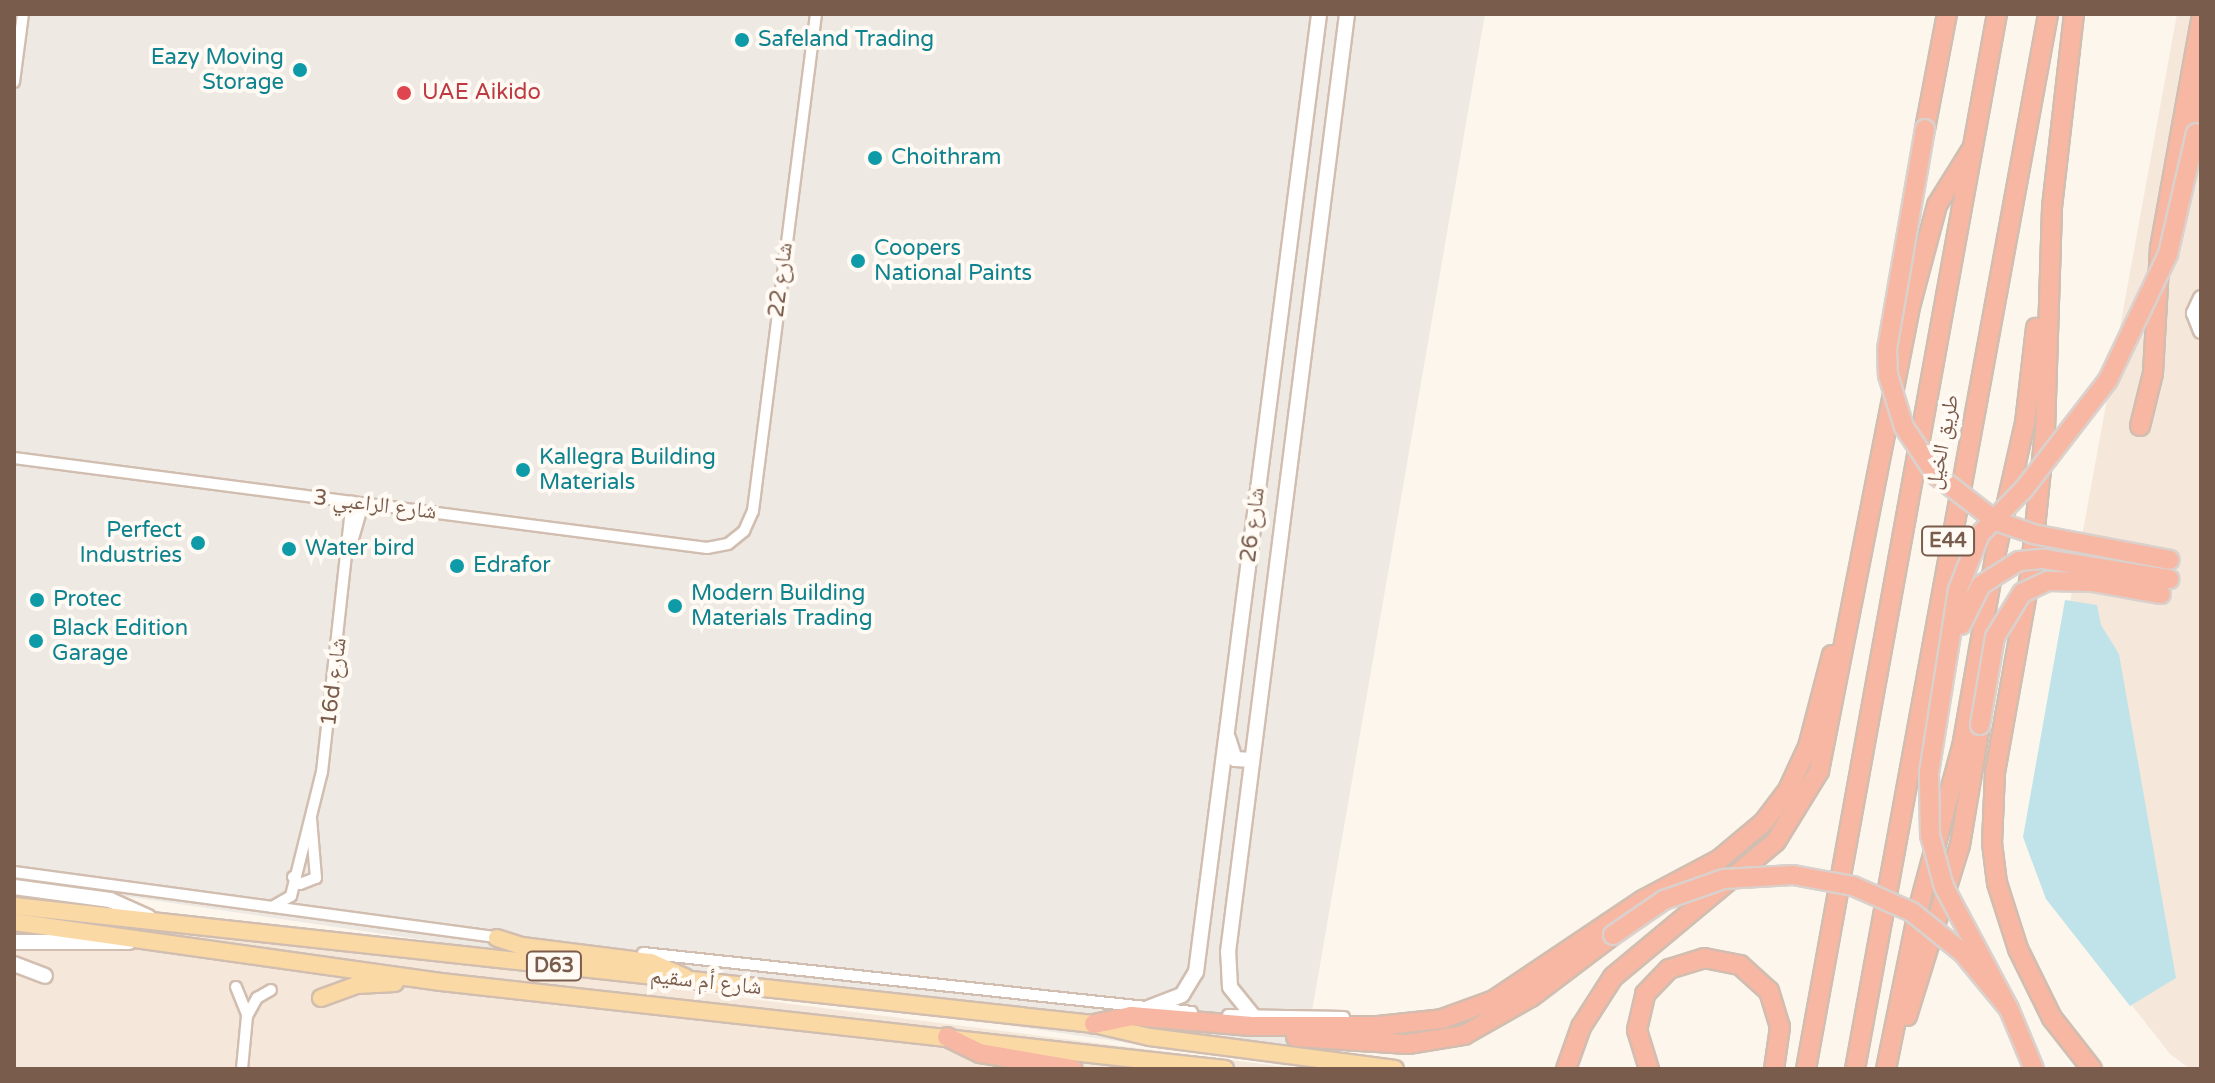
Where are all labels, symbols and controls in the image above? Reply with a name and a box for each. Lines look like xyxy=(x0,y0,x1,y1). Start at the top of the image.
place label: Safeland Trading xyxy=(758,27,934,53)
marker: Safeland Trading xyxy=(733,31,751,49)
place label: Eazy Moving Storage xyxy=(151,44,284,96)
marker: Eazy Moving Storage xyxy=(291,61,309,79)
place label: UAE Aikido xyxy=(422,80,541,106)
marker: UAE Aikido xyxy=(393,82,415,104)
place label: Choithram xyxy=(891,145,1001,171)
marker: Choithram xyxy=(866,149,884,167)
place label: Coopers National Paints xyxy=(874,235,1032,286)
street label: شارع 22 xyxy=(763,241,799,319)
marker: Coopers National Paints xyxy=(849,252,867,270)
street label: طريق الخيل xyxy=(1921,392,1965,492)
place label: Kallegra Building Materials xyxy=(539,444,716,496)
marker: Kallegra Building Materials xyxy=(514,461,532,479)
street label: شارع الراعبي 3 xyxy=(312,484,438,526)
street label: شارع 26 xyxy=(1235,486,1271,564)
place label: Perfect Industries xyxy=(79,517,182,568)
road number: E44 xyxy=(1920,525,1976,557)
marker: Perfect Industries xyxy=(189,534,207,552)
place label: Water bird xyxy=(305,536,415,562)
marker: Water bird xyxy=(280,540,298,558)
place label: Edrafor xyxy=(473,553,551,579)
marker: Edrafor xyxy=(448,557,466,575)
place label: Modern Building Materials Trading xyxy=(691,580,873,632)
place label: Protec xyxy=(53,587,121,613)
marker: Protec xyxy=(28,591,46,609)
marker: Modern Building Materials Trading xyxy=(666,597,684,615)
place label: Black Edition Garage xyxy=(52,615,188,666)
marker: Black Edition Garage xyxy=(27,632,45,650)
street label: 16d شارع xyxy=(315,636,353,728)
road number: D63 xyxy=(524,950,584,982)
street label: شارع أم سقيم xyxy=(649,963,763,1001)

